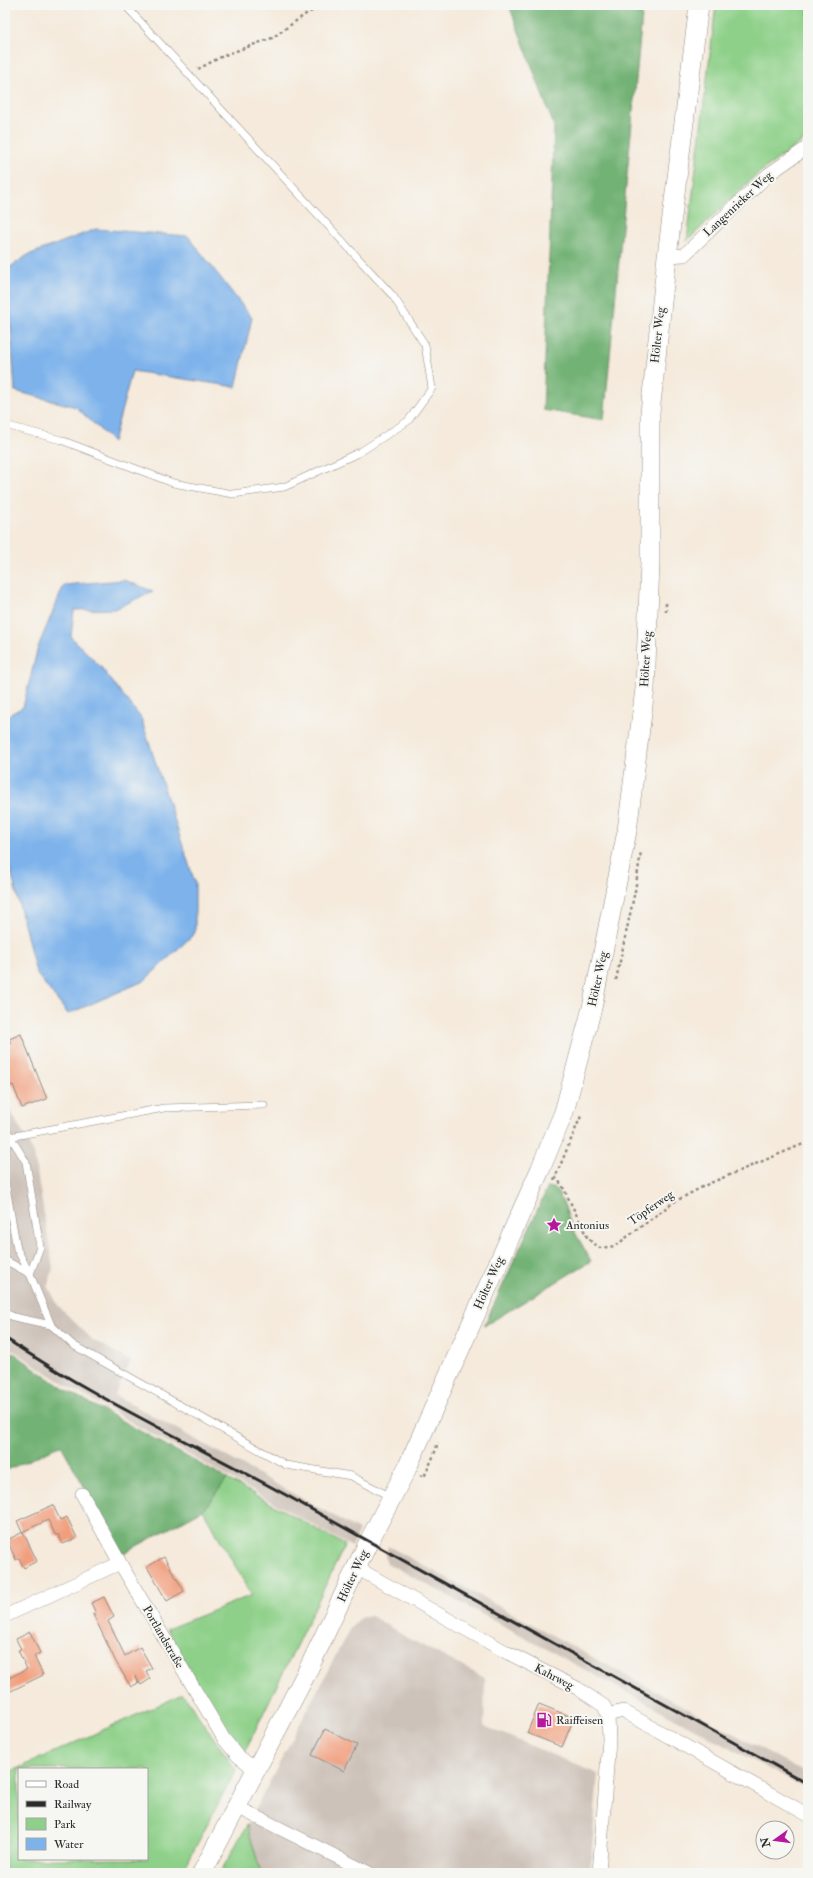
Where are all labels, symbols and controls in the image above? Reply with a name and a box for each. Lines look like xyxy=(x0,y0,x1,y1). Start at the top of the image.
street label: Langenrieker Weg xyxy=(700,167,777,240)
street label: Hölter Weg xyxy=(648,305,669,364)
street label: Hölter Weg xyxy=(637,629,655,688)
street label: Hölter Weg xyxy=(585,949,611,1008)
street label: Töpferweg xyxy=(625,1186,678,1229)
place icon: Antonius xyxy=(545,1216,563,1234)
place label: Antonius xyxy=(565,1218,609,1233)
street label: Hölter Weg xyxy=(471,1253,508,1312)
street label: Hölter Weg xyxy=(334,1546,372,1605)
street label: Portlandstraße xyxy=(139,1603,187,1671)
street label: Kahrweg xyxy=(532,1661,577,1694)
fuel station icon: Raiffeisen xyxy=(535,1711,553,1729)
place label: Raiffeisen xyxy=(556,1713,603,1728)
legend xyxy=(18,1768,148,1860)
text: Road xyxy=(54,1777,79,1792)
text: Railway xyxy=(54,1797,92,1812)
text: Park xyxy=(54,1817,76,1832)
north arrow xyxy=(755,1820,795,1860)
text: N xyxy=(758,1835,774,1850)
text: Water xyxy=(53,1837,84,1852)

